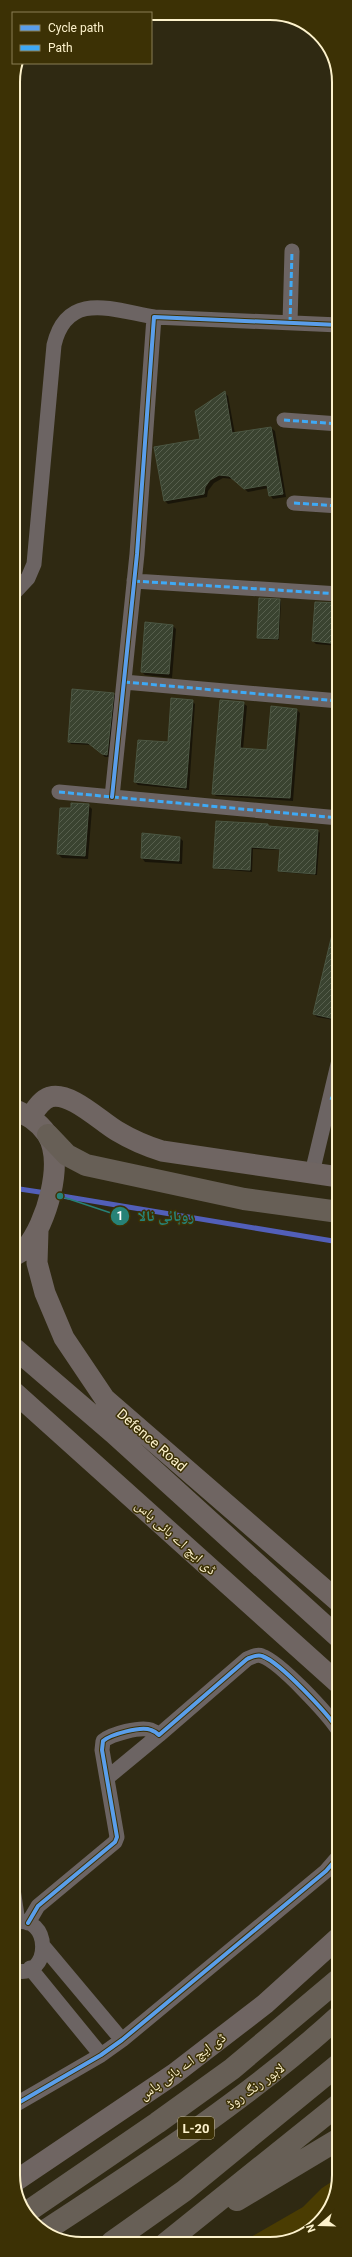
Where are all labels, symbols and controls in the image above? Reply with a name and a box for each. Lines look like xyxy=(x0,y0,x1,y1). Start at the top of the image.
legend xyxy=(12,12,152,64)
text: Cycle path xyxy=(48,21,104,35)
text: Path xyxy=(48,41,73,55)
callout: روہائی نالا xyxy=(110,1202,203,1229)
text: روہائی نالا xyxy=(138,1207,195,1225)
text: 1 xyxy=(117,1209,123,1223)
street label: Defence Road xyxy=(114,1405,190,1475)
street label: ڈی ایچ اے بائی پاس xyxy=(131,1496,220,1579)
street label: ڈی ایچ اے بائی پاس xyxy=(135,2029,230,2104)
street label: لاہور رنگ روڈ xyxy=(223,2060,288,2113)
road number: L-20 xyxy=(178,2117,214,2139)
north arrow xyxy=(300,2205,340,2245)
text: N xyxy=(304,2222,319,2234)

